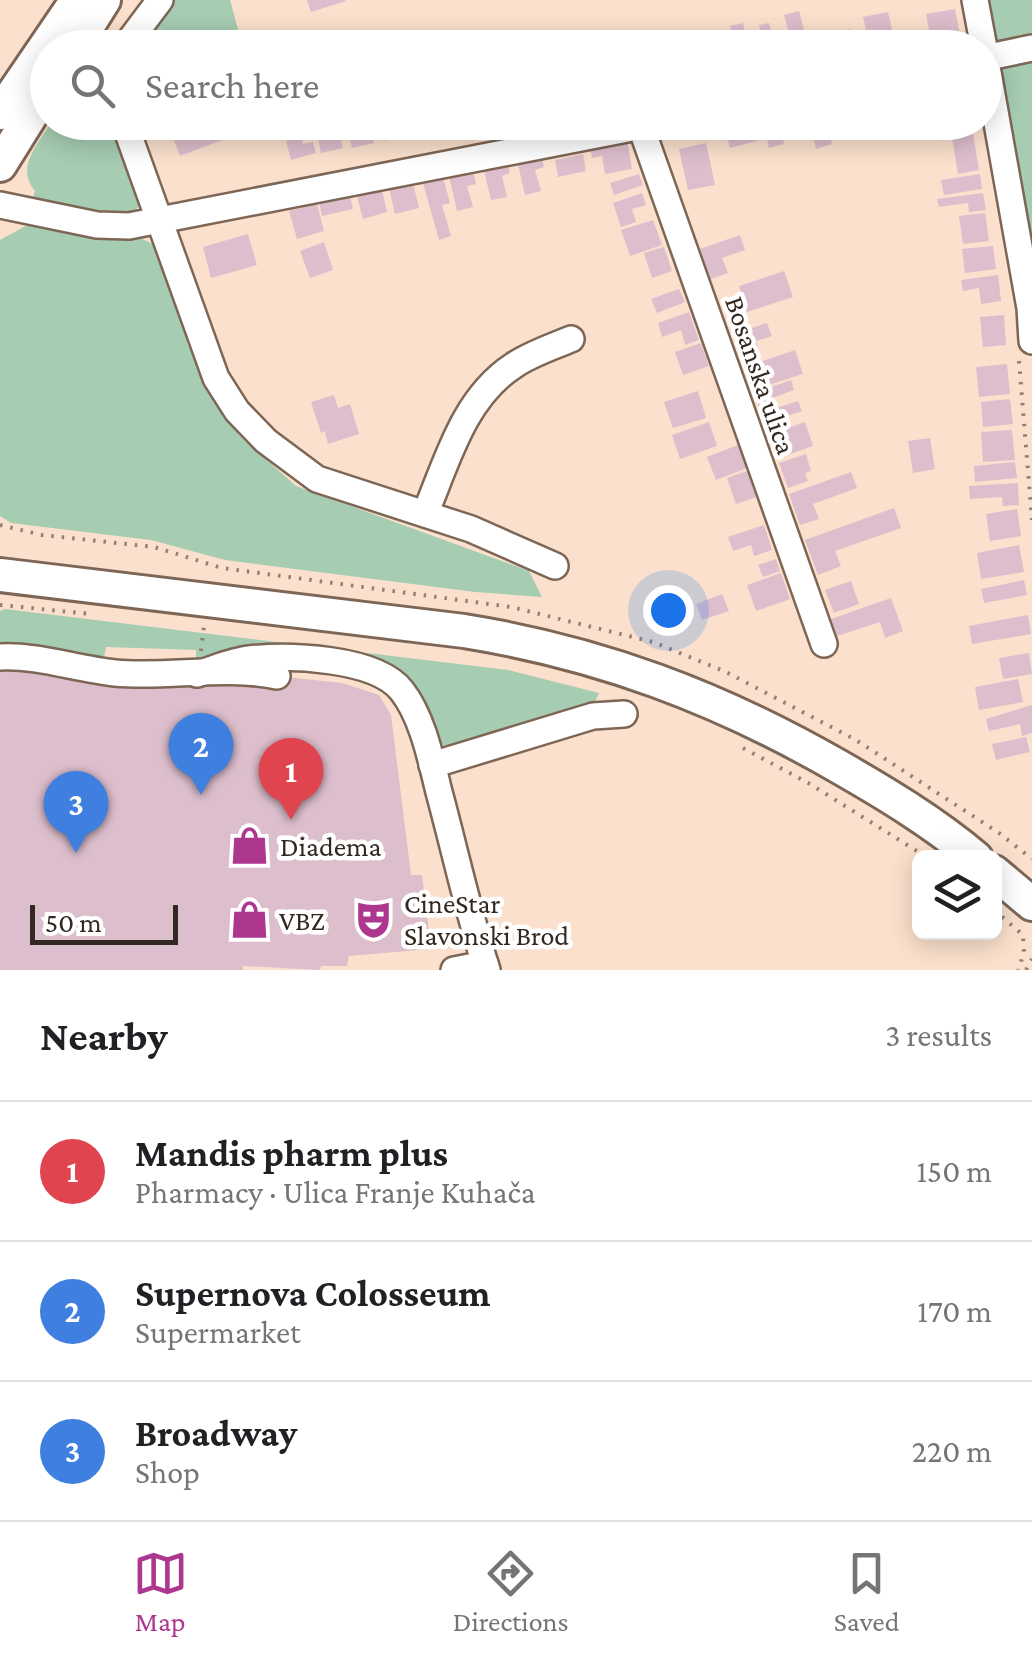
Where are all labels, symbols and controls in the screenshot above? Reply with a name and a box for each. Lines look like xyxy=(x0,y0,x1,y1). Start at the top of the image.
search box xyxy=(30,30,1002,140)
icon: search xyxy=(65,58,120,113)
text: Search here xyxy=(145,64,319,106)
street label: Bosanska ulica xyxy=(719,292,802,458)
your location xyxy=(643,585,694,636)
pin: 2 xyxy=(168,712,234,795)
pin: 1 xyxy=(258,738,324,820)
pin: 3 xyxy=(44,770,108,853)
shop icon: Diadema xyxy=(229,825,271,867)
place label: Diadema xyxy=(280,831,381,862)
map controls xyxy=(912,850,1002,940)
button: layers xyxy=(912,850,1002,940)
place label: CineStar Slavonski Brod xyxy=(404,888,569,951)
theatre icon: CineStar Slavonski Brod xyxy=(353,898,395,940)
shop icon: VBZ xyxy=(228,899,270,941)
scale bar xyxy=(30,900,178,944)
place label: VBZ xyxy=(279,905,325,936)
text: 50 m xyxy=(45,907,102,938)
text: Nearby xyxy=(40,1012,168,1059)
text: 3 results xyxy=(885,1017,992,1053)
text: Mandis pharm plus xyxy=(135,1132,448,1174)
text: 1 xyxy=(67,1153,78,1189)
text: 150 m xyxy=(916,1153,992,1189)
text: Pharmacy · Ulica Franje Kuhača xyxy=(135,1174,536,1210)
text: Supernova Colosseum xyxy=(135,1272,490,1314)
text: 2 xyxy=(64,1293,81,1329)
text: 170 m xyxy=(917,1293,992,1329)
text: Supermarket xyxy=(135,1314,301,1350)
text: Broadway xyxy=(135,1412,297,1454)
text: 3 xyxy=(65,1433,80,1469)
text: 220 m xyxy=(912,1433,992,1469)
text: Shop xyxy=(135,1454,200,1490)
tab: Map xyxy=(133,1546,188,1637)
tab: Directions xyxy=(453,1546,569,1637)
tab: Saved xyxy=(834,1546,899,1637)

